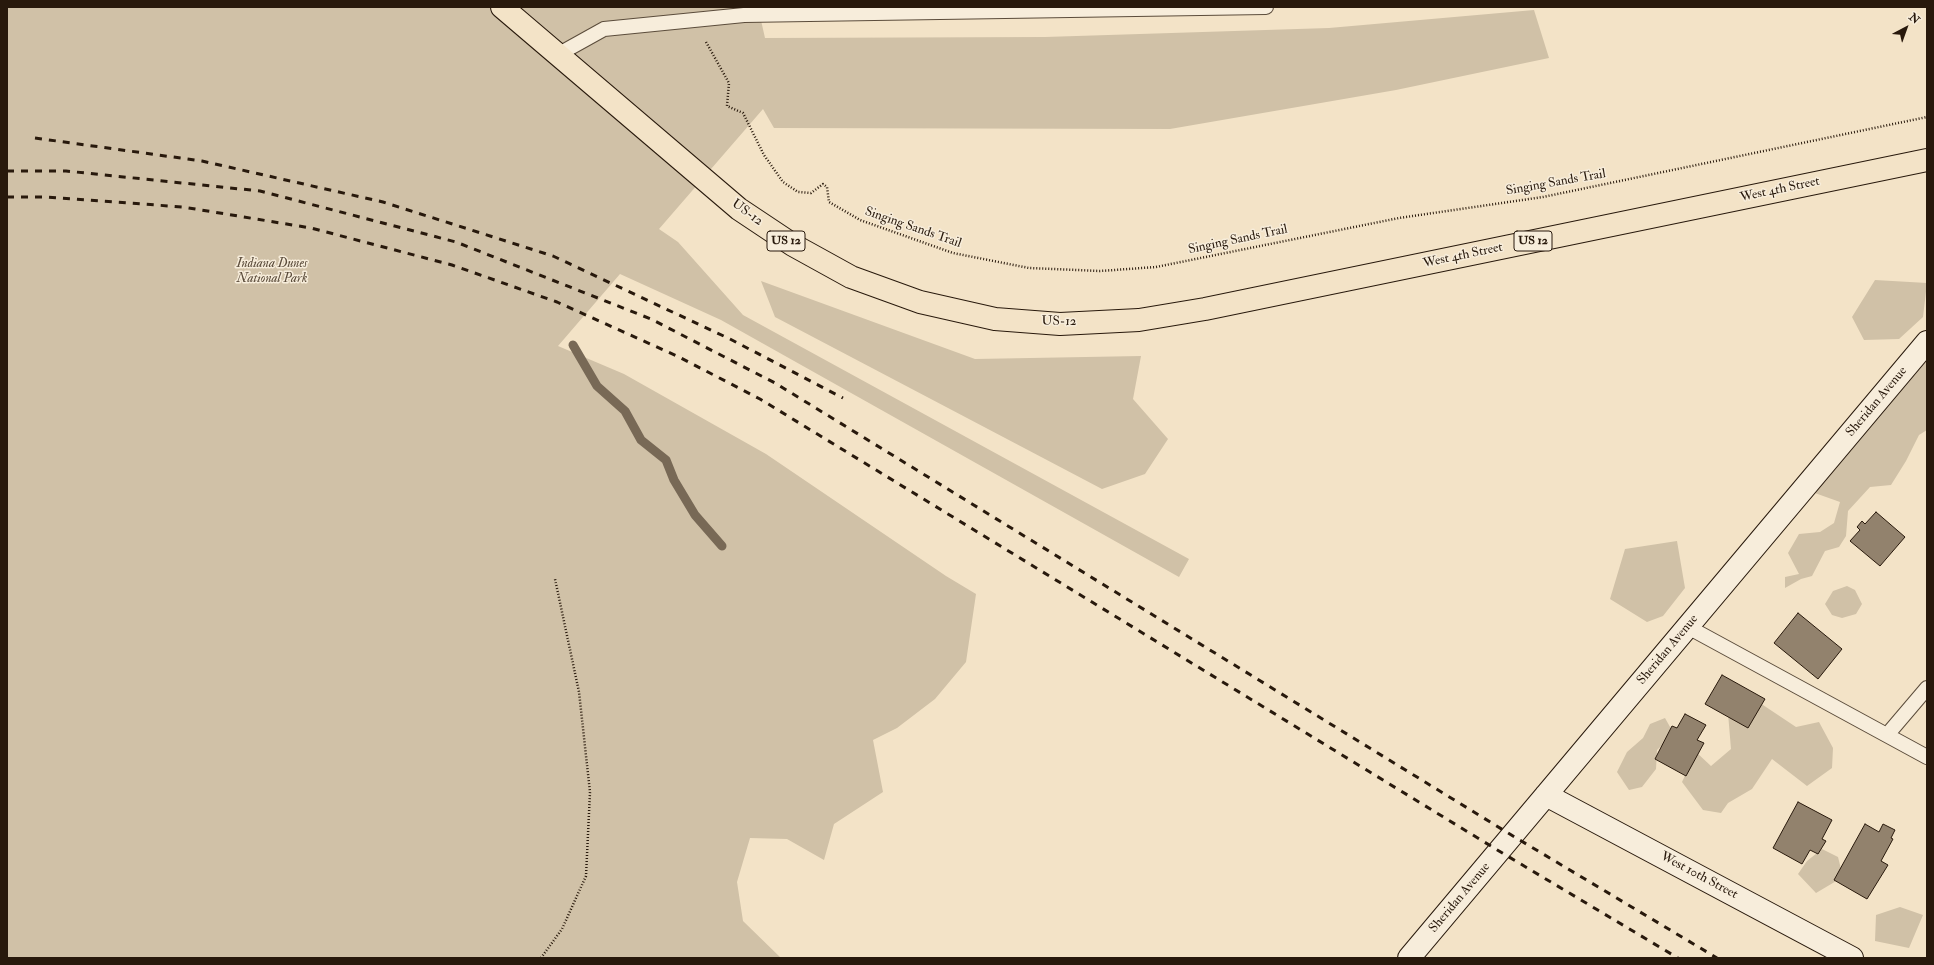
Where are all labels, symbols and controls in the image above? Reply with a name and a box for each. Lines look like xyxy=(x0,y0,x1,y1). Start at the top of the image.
north arrow xyxy=(1886,8,1926,48)
text: N xyxy=(1906,10,1922,27)
street label: Singing Sands Trail xyxy=(1505,167,1607,199)
street label: West 4th Street xyxy=(1739,174,1821,206)
street label: US-12 xyxy=(728,196,766,230)
street label: Singing Sands Trail xyxy=(863,204,963,252)
street label: Singing Sands Trail xyxy=(1187,222,1289,258)
road number: US 12 xyxy=(767,231,805,251)
road number: US 12 xyxy=(1514,231,1552,251)
street label: West 4th Street xyxy=(1422,240,1504,272)
park label: Indiana Dunes National Park xyxy=(237,256,307,287)
street label: US-12 xyxy=(1041,314,1077,330)
street label: Sheridan Avenue xyxy=(1843,364,1911,440)
street label: Sheridan Avenue xyxy=(1634,612,1702,688)
street label: West 10th Street xyxy=(1658,849,1740,903)
street label: Sheridan Avenue xyxy=(1426,860,1494,936)

